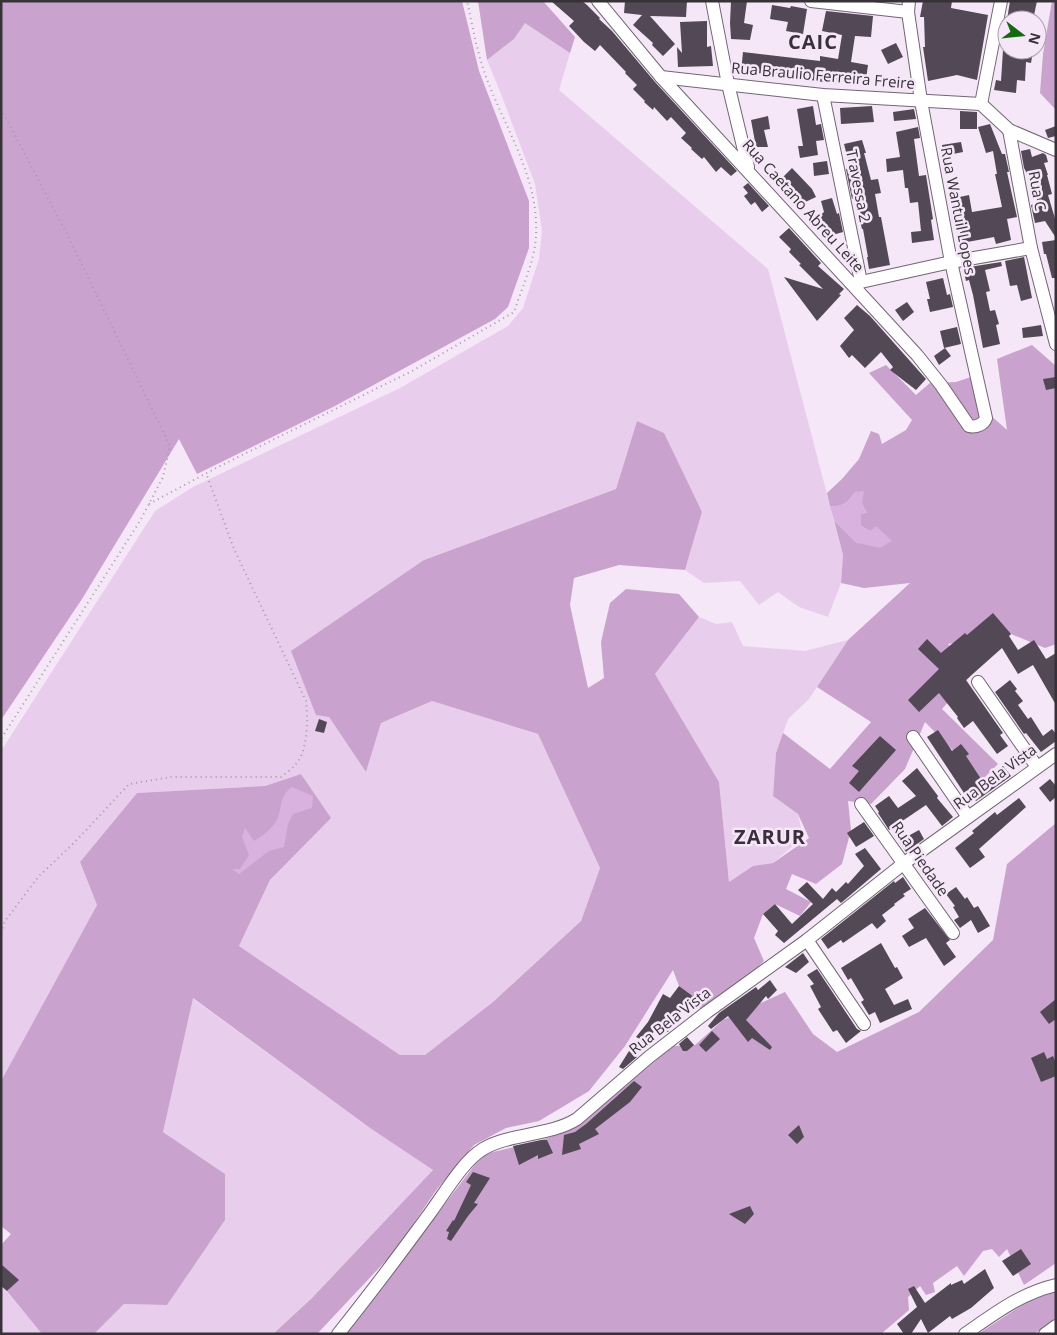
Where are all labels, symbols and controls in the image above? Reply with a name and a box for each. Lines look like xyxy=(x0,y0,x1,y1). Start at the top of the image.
north arrow xyxy=(997,10,1047,60)
district label: CAIC xyxy=(788,28,838,55)
text: N xyxy=(1024,31,1046,47)
street label: Rua Braulio Ferreira Freire xyxy=(730,57,916,93)
street label: Rua Caetano Abreu Leite xyxy=(738,134,869,276)
street label: Rua Wantuil Lopes xyxy=(937,145,981,276)
street label: Travessa 2 xyxy=(842,148,876,224)
street label: Rua C xyxy=(1025,169,1051,212)
street label: Rua Bela Vista xyxy=(949,739,1040,813)
street label: Rua Piedade xyxy=(888,817,954,900)
district label: ZARUR xyxy=(734,823,806,850)
street label: Rua Bela Vista xyxy=(624,982,714,1058)

